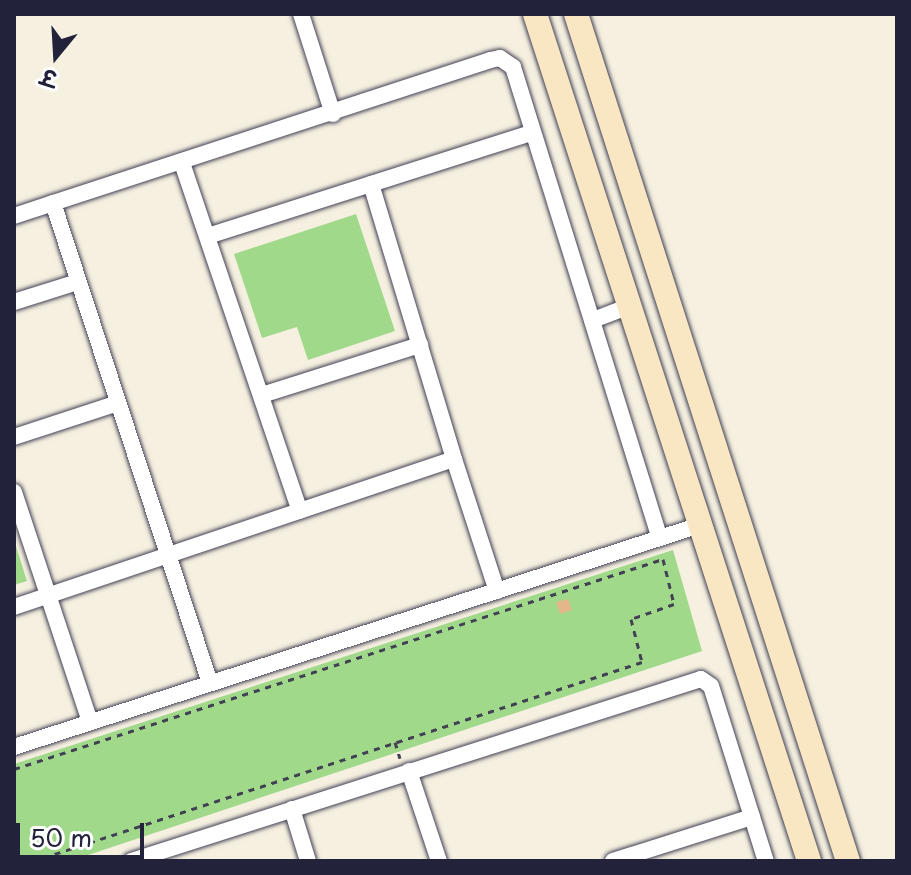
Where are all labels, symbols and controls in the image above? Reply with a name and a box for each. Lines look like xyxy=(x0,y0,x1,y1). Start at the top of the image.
north arrow xyxy=(16,16,96,96)
text: उ xyxy=(36,61,60,97)
scale bar xyxy=(20,807,148,857)
text: 50 m xyxy=(30,819,92,855)

